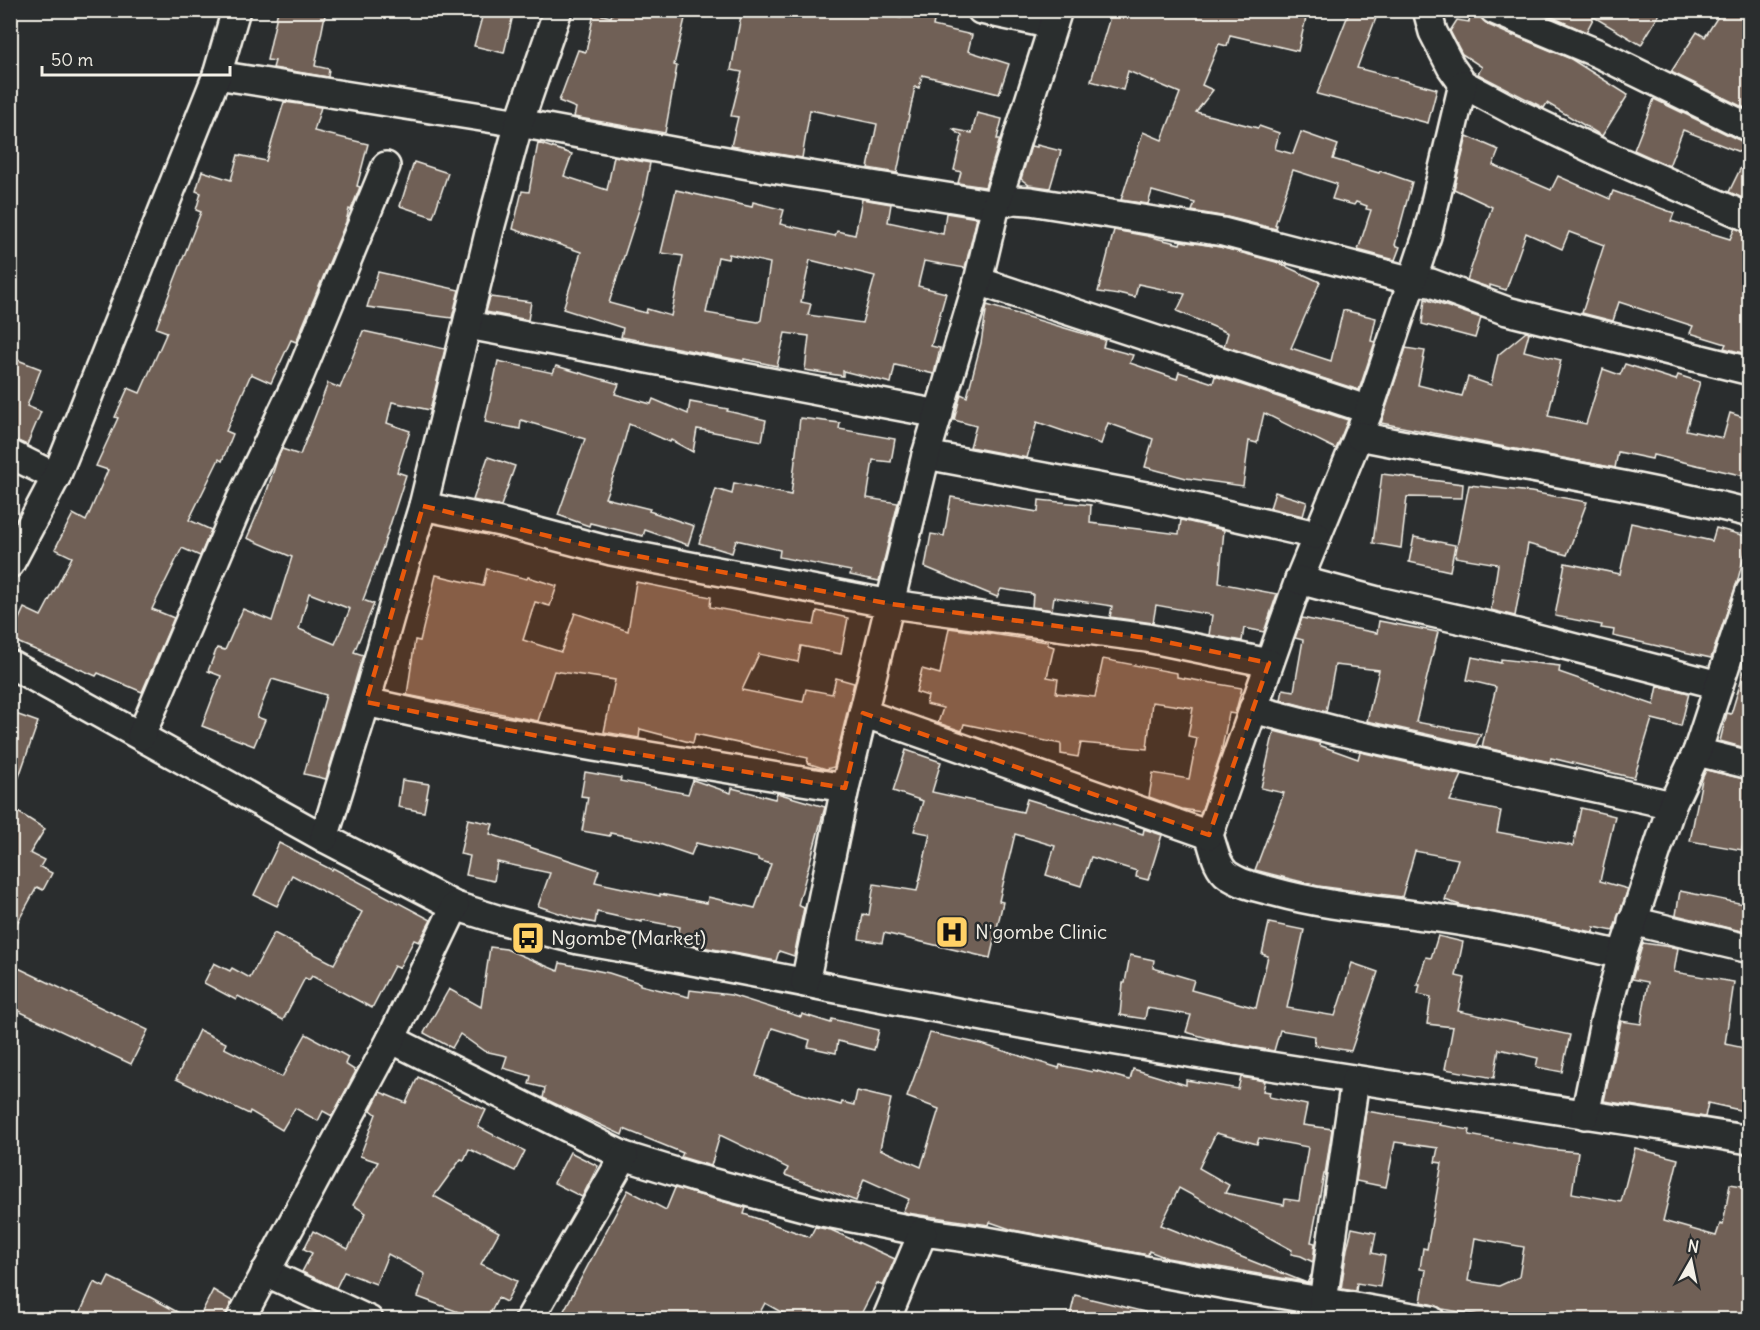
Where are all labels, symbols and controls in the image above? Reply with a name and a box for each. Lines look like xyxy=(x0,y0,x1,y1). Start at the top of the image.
scale bar xyxy=(42,39,230,77)
text: 50 m xyxy=(51,48,93,71)
hospital icon: N'gombe Clinic xyxy=(934,914,970,950)
place label: N'gombe Clinic xyxy=(975,919,1107,944)
bus stop icon: Ngombe (Market) xyxy=(510,920,546,956)
place label: Ngombe (Market) xyxy=(551,925,706,950)
north arrow xyxy=(1661,1231,1721,1291)
text: N xyxy=(1686,1235,1700,1257)

